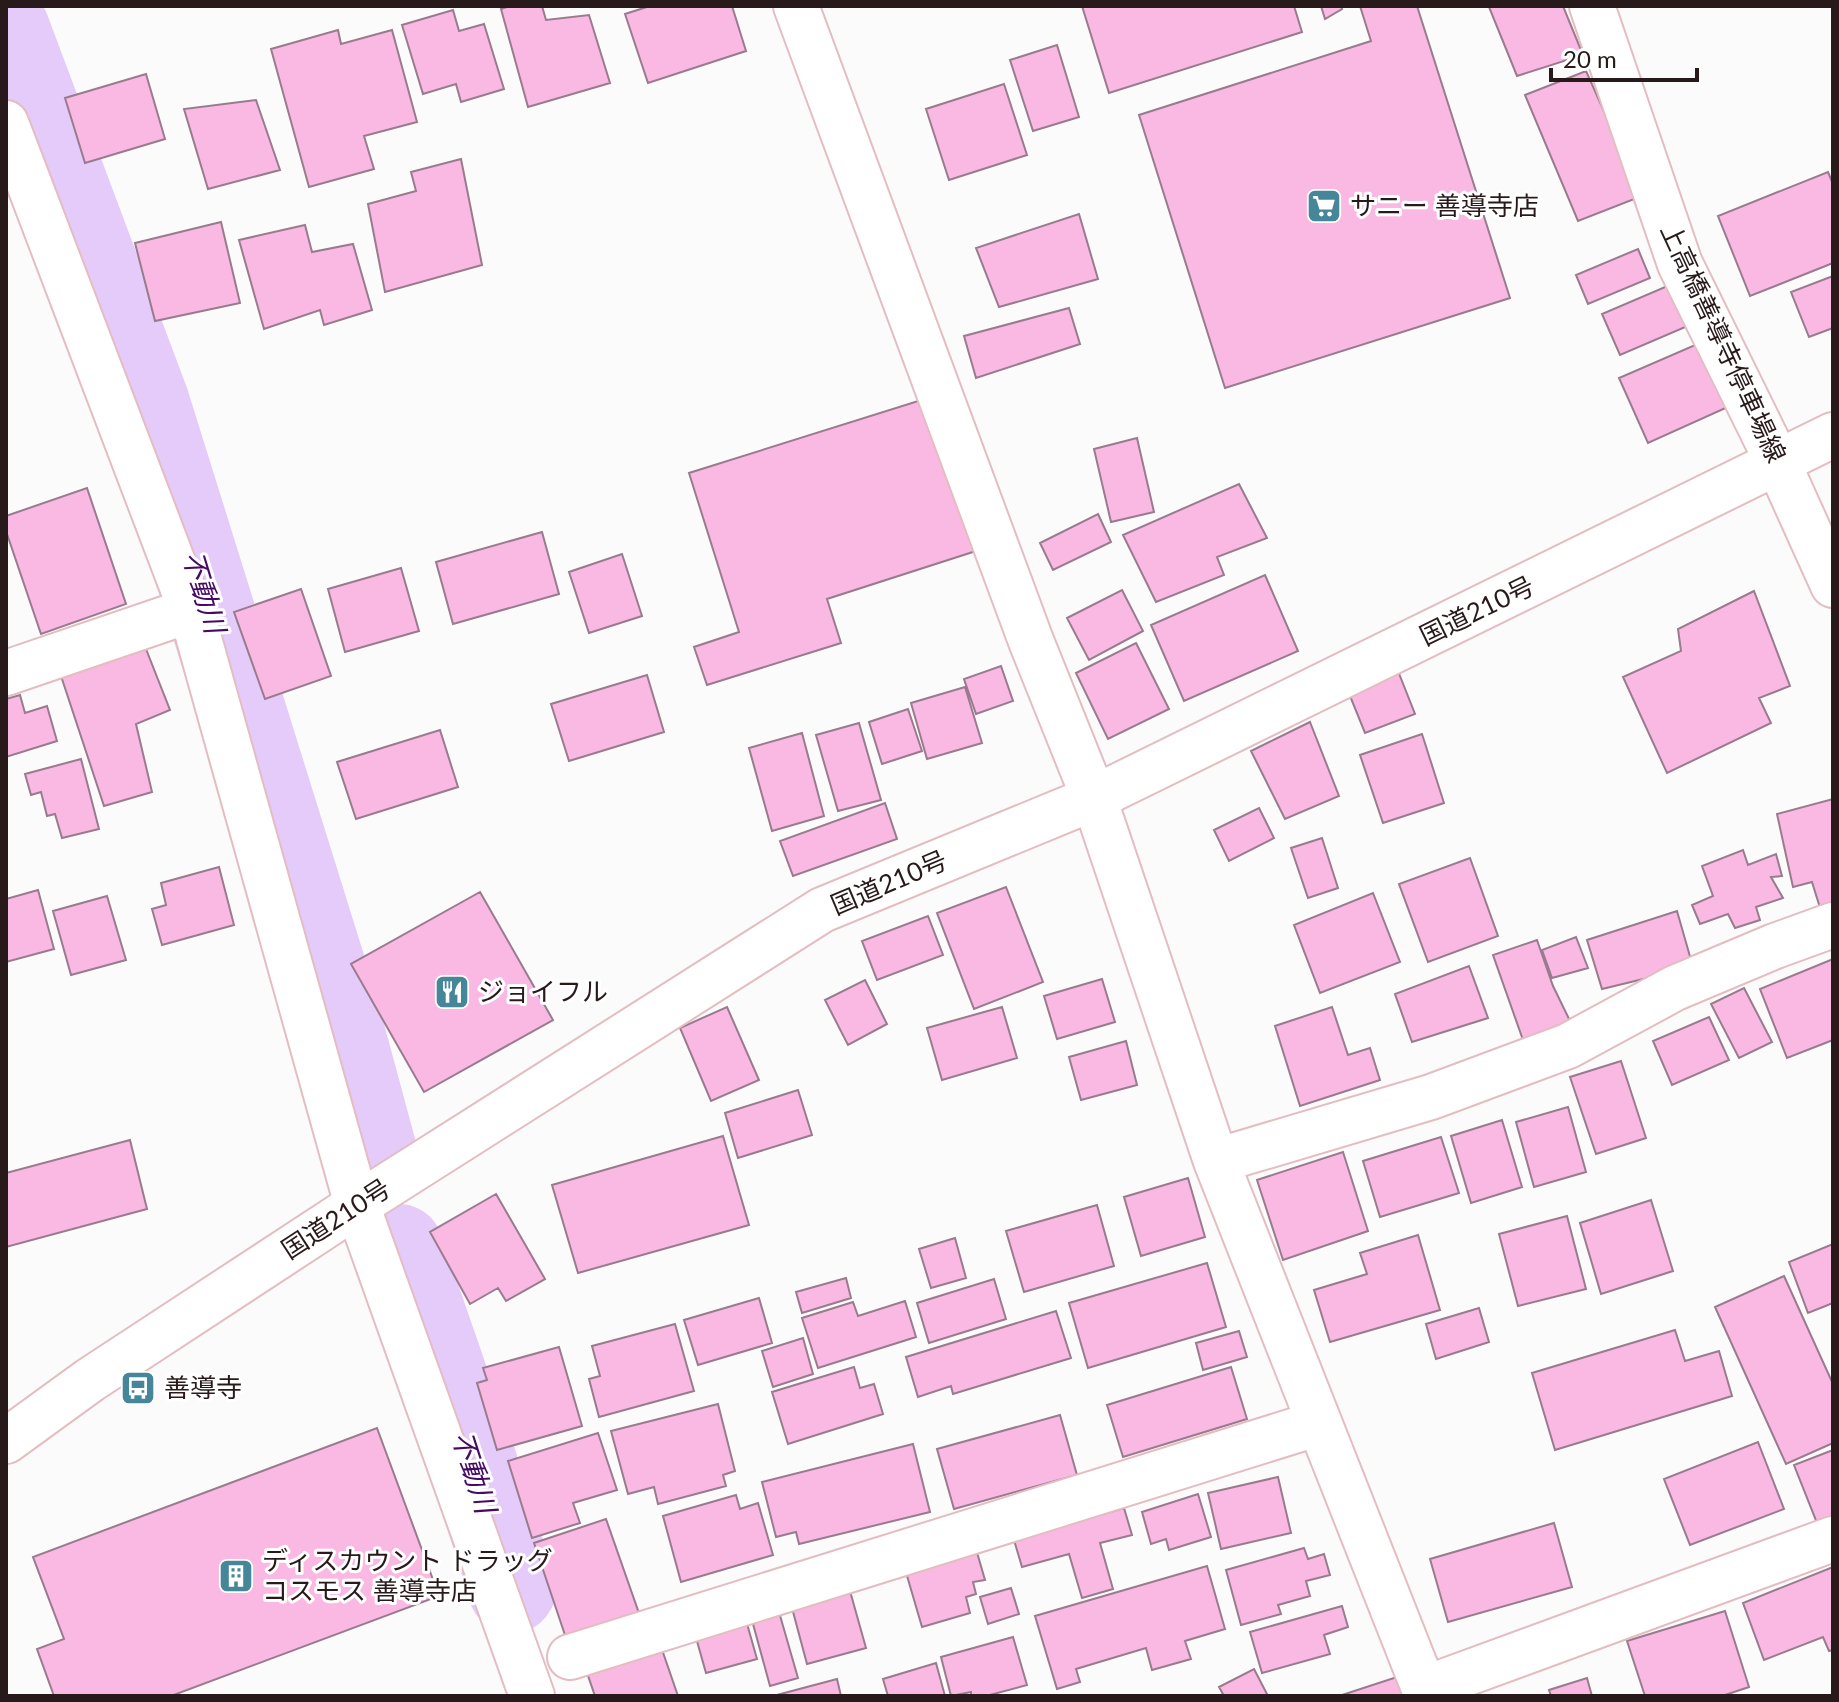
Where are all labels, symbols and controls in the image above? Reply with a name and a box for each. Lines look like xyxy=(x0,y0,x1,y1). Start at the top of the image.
scale bar xyxy=(1551,32,1697,82)
text: 20 m xyxy=(1563,44,1617,73)
supermarket icon: サニー 善導寺店 xyxy=(1305,187,1343,225)
place label: サニー 善導寺店 xyxy=(1350,189,1539,221)
street label: 上高橋善導寺停車場線 xyxy=(1654,218,1793,467)
water label: 不動川 xyxy=(176,547,234,640)
street label: 国道210号 xyxy=(1414,569,1539,651)
street label: 国道210号 xyxy=(826,843,952,921)
restaurant icon: ジョイフル xyxy=(433,973,471,1011)
place label: ジョイフル xyxy=(478,975,608,1007)
street label: 国道210号 xyxy=(275,1171,396,1265)
bus stop icon: 善導寺 xyxy=(119,1369,157,1407)
place label: 善導寺 xyxy=(164,1371,242,1403)
water label: 不動川 xyxy=(446,1426,505,1520)
place label: ディスカウント ドラッグ コスモス 善導寺店 xyxy=(262,1544,553,1606)
building icon: ディスカウント ドラッグ コスモス 善導寺店 xyxy=(217,1557,255,1595)

